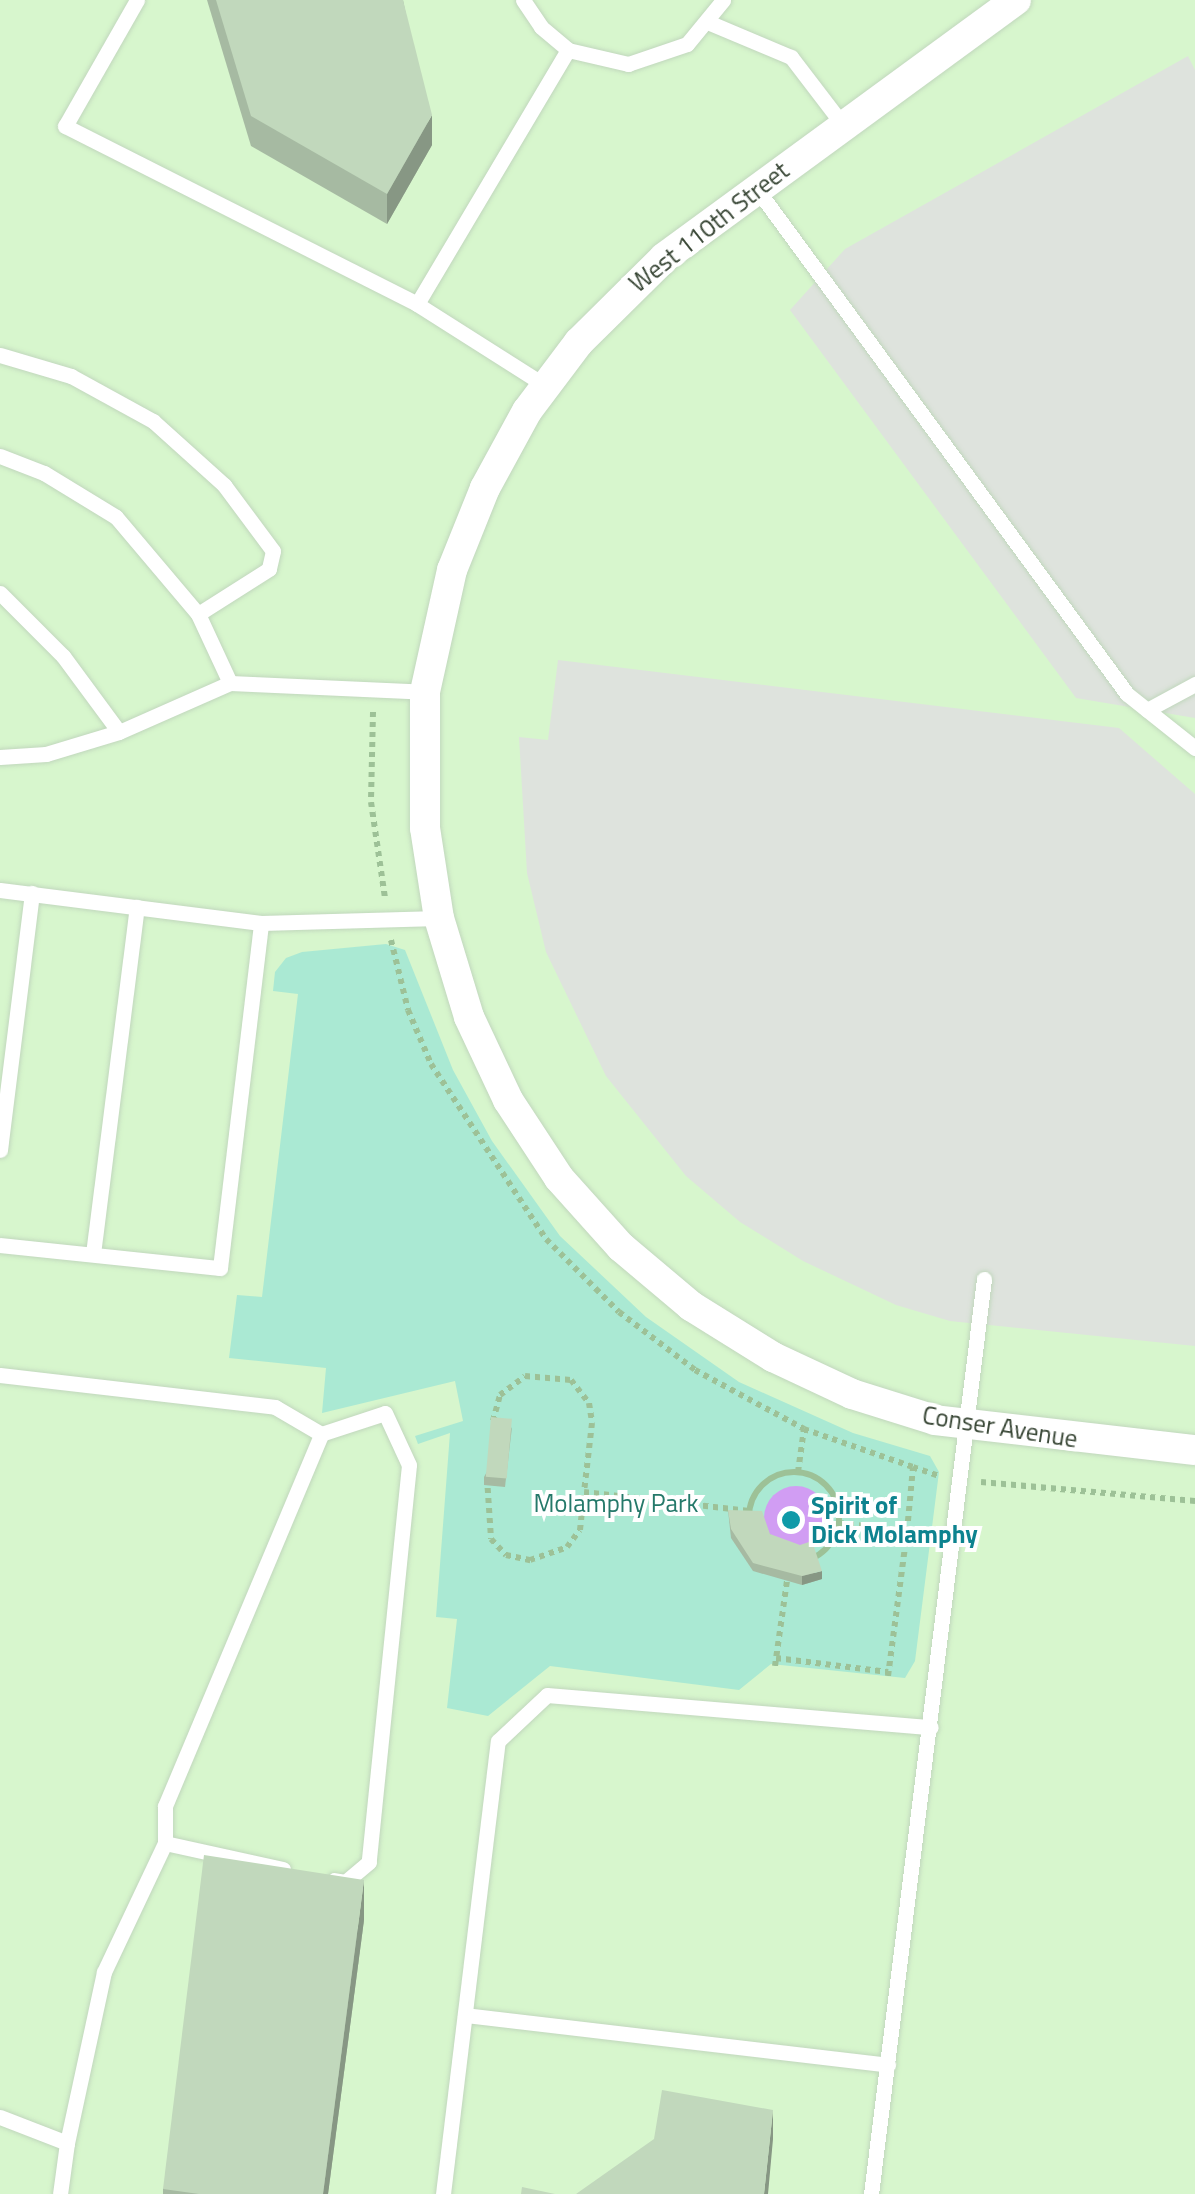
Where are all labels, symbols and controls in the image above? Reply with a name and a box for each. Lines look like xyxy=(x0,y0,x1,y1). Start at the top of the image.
street label: West 110th Street xyxy=(623,155,795,299)
street label: Conser Avenue xyxy=(920,1400,1080,1454)
park label: Molamphy Park xyxy=(533,1488,699,1518)
place label: Spirit of Dick Molamphy xyxy=(811,1491,978,1550)
marker: Spirit of Dick Molamphy xyxy=(780,1509,802,1531)

